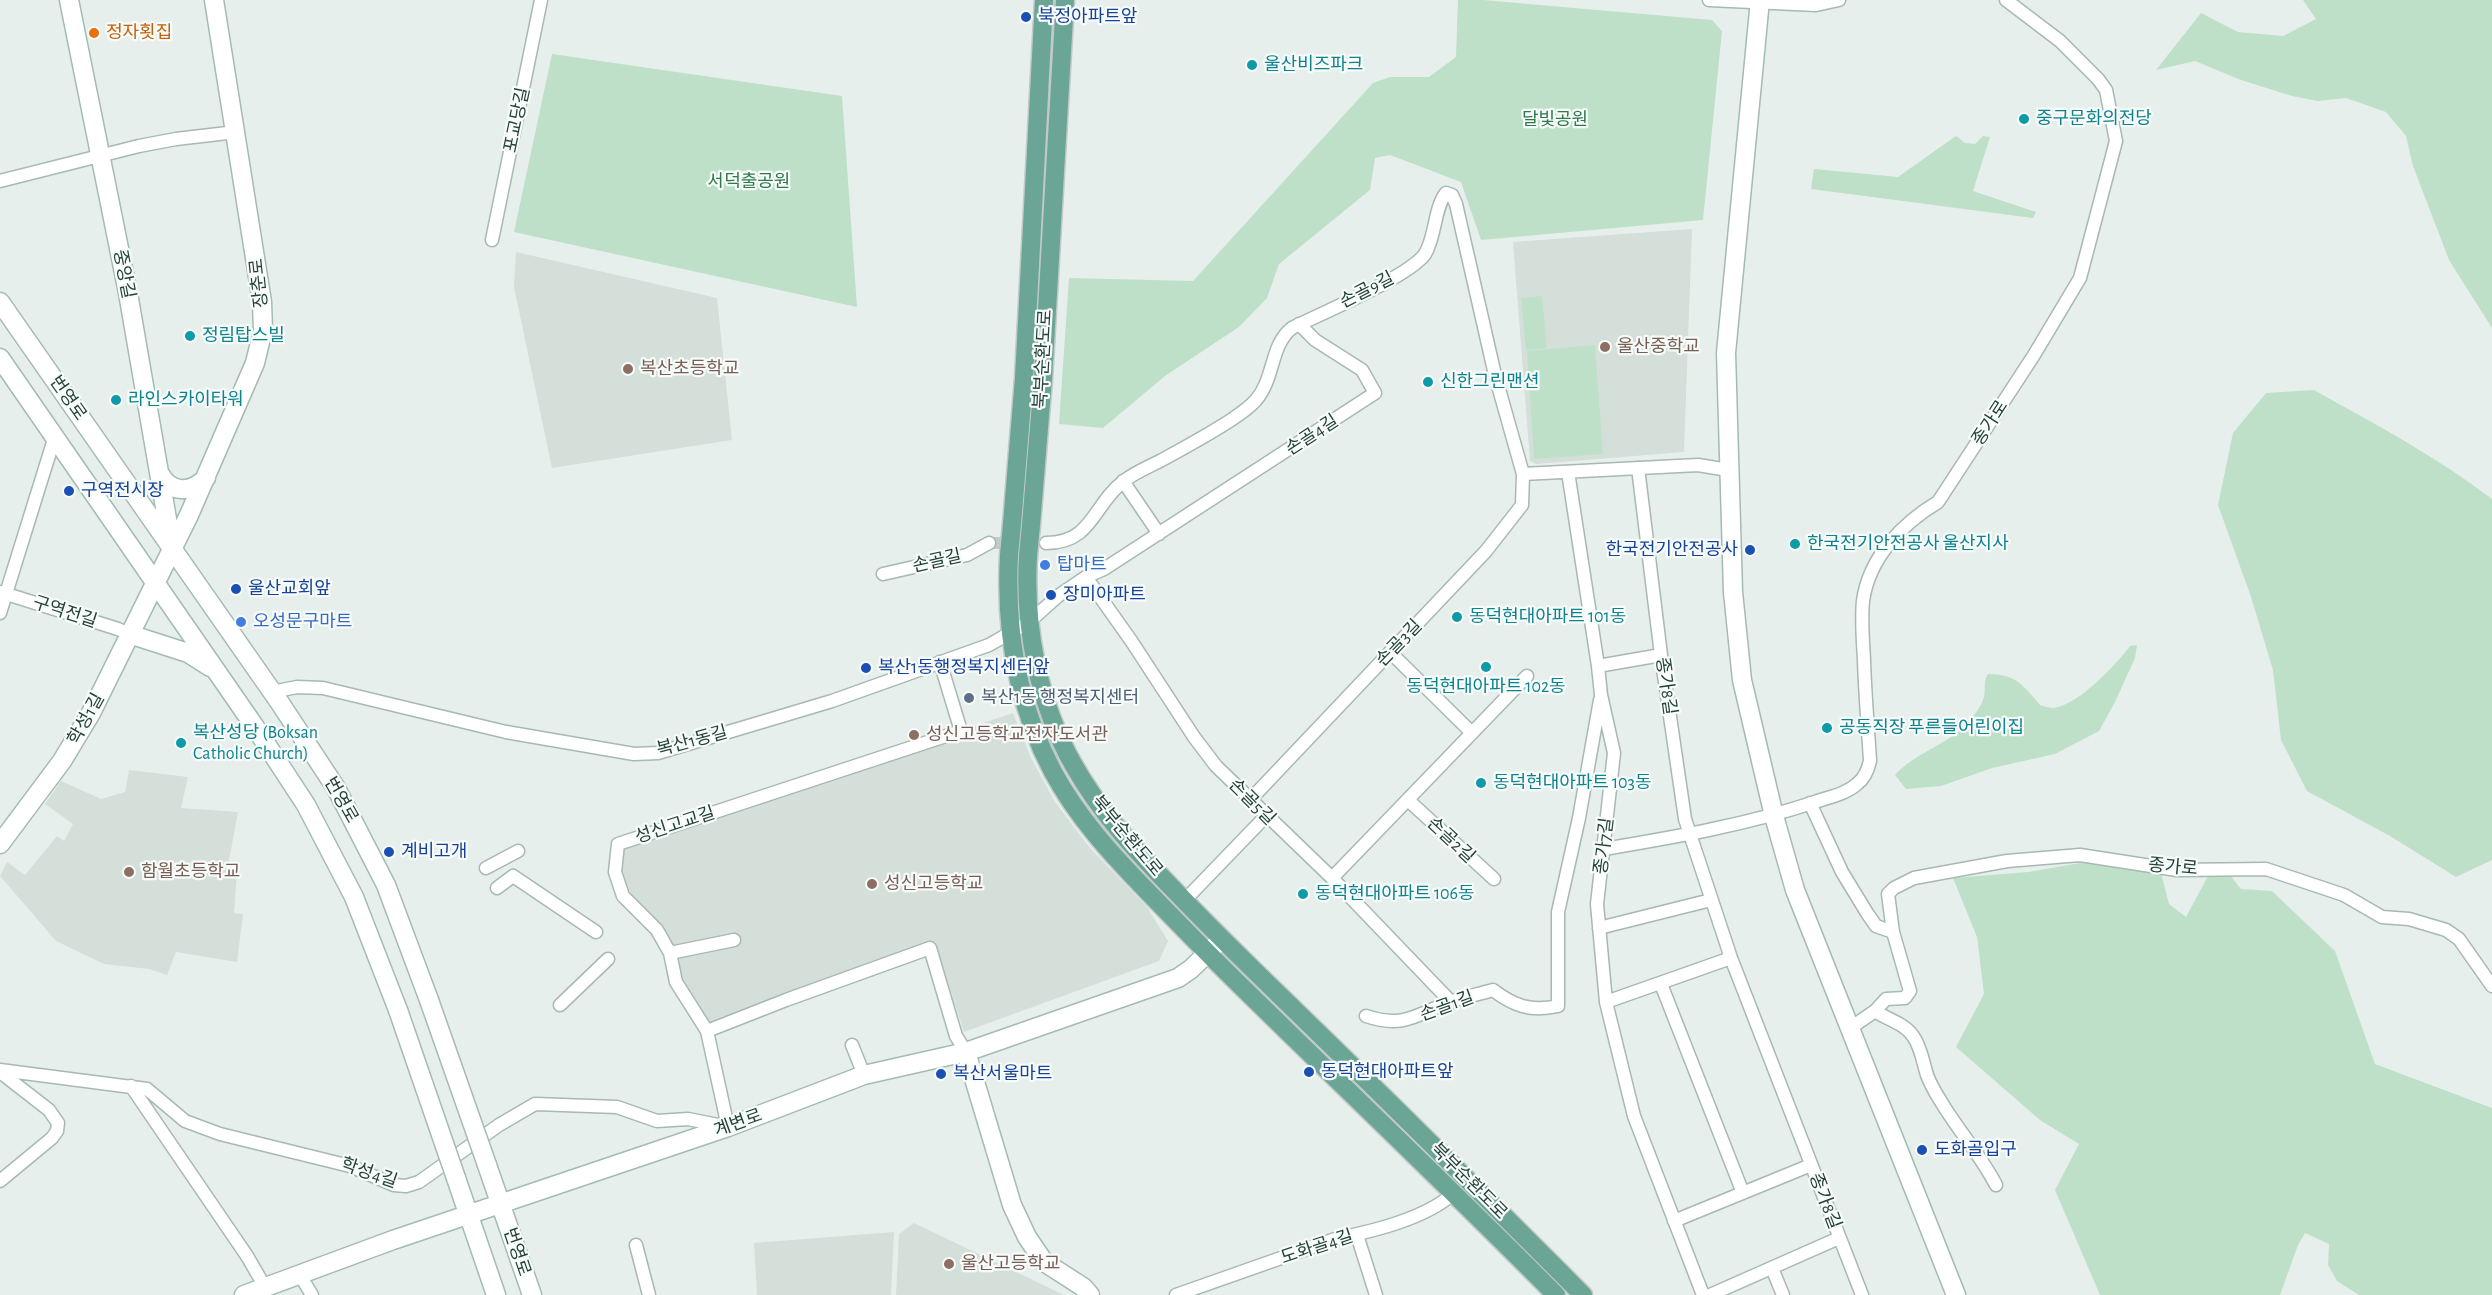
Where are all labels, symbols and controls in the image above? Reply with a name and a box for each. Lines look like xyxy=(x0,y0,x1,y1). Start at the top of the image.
place label: 북정아파트앞 xyxy=(1038,6,1137,28)
marker: 북정아파트앞 xyxy=(1019,10,1033,24)
place label: 정자횟집 xyxy=(106,22,172,44)
marker: 정자횟집 xyxy=(87,26,101,40)
place label: 울산비즈파크 xyxy=(1264,54,1363,76)
marker: 울산비즈파크 xyxy=(1245,58,1259,72)
street label: 포교당길 xyxy=(500,85,534,155)
place label: 중구문화의전당 xyxy=(2036,108,2152,130)
park label: 달빛공원 xyxy=(1522,109,1588,131)
marker: 중구문화의전당 xyxy=(2017,112,2031,126)
park label: 서덕출공원 xyxy=(708,171,790,193)
street label: 중앙길 xyxy=(109,248,139,300)
street label: 장춘로 xyxy=(246,257,272,309)
street label: 손골9길 xyxy=(1336,267,1398,313)
street label: 북부순환도로 xyxy=(1030,309,1056,409)
place label: 정림탑스빌 xyxy=(202,325,285,347)
marker: 정림탑스빌 xyxy=(183,329,197,343)
place label: 울산중학교 xyxy=(1617,336,1700,358)
marker: 울산중학교 xyxy=(1598,340,1612,354)
place label: 복산초등학교 xyxy=(640,358,739,380)
marker: 복산초등학교 xyxy=(621,362,635,376)
street label: 번영로 xyxy=(45,371,91,425)
place label: 신한그린맨션 xyxy=(1440,371,1539,393)
marker: 신한그린맨션 xyxy=(1421,375,1435,389)
place label: 라인스카이타워 xyxy=(128,389,244,411)
marker: 라인스카이타워 xyxy=(109,393,123,407)
street label: 종가로 xyxy=(1967,396,2013,450)
street label: 손골4길 xyxy=(1282,410,1342,460)
place label: 구역전시장 xyxy=(81,480,164,502)
marker: 구역전시장 xyxy=(62,484,76,498)
place label: 한국전기안전공사 울산지사 xyxy=(1807,533,2009,555)
marker: 한국전기안전공사 울산지사 xyxy=(1788,537,1802,551)
place label: 한국전기안전공사 xyxy=(1606,539,1738,561)
marker: 한국전기안전공사 xyxy=(1743,543,1757,557)
street label: 손골길 xyxy=(910,545,964,577)
place label: 탑마트 xyxy=(1057,554,1107,576)
marker: 탑마트 xyxy=(1038,558,1052,572)
place label: 울산교회앞 xyxy=(248,578,331,600)
marker: 울산교회앞 xyxy=(229,582,243,596)
place label: 장미아파트 xyxy=(1063,584,1146,606)
marker: 장미아파트 xyxy=(1044,588,1058,602)
street label: 구역전길 xyxy=(30,591,100,633)
place label: 동덕현대아파트 101동 xyxy=(1469,606,1626,628)
marker: 동덕현대아파트 101동 xyxy=(1450,610,1464,624)
place label: 오성문구마트 xyxy=(253,611,352,633)
marker: 오성문구마트 xyxy=(234,615,248,629)
street label: 손골3길 xyxy=(1371,615,1427,671)
street label: 종가8길 xyxy=(1651,656,1681,716)
place label: 복산1동행정복지센터앞 xyxy=(878,657,1050,679)
marker: 동덕현대아파트 102동 xyxy=(1479,660,1493,674)
marker: 복산1동행정복지센터앞 xyxy=(859,661,873,675)
place label: 동덕현대아파트 102동 xyxy=(1406,676,1566,698)
place label: 복산1동 행정복지센터 xyxy=(981,687,1139,709)
street label: 학성1길 xyxy=(63,689,109,749)
marker: 복산1동 행정복지센터 xyxy=(962,691,976,705)
place label: 공동직장 푸른들어린이집 xyxy=(1839,717,2024,739)
street label: 복산1동길 xyxy=(654,721,730,761)
marker: 공동직장 푸른들어린이집 xyxy=(1820,721,1834,735)
place label: 복산성당 (Boksan Catholic Church) xyxy=(193,722,318,764)
place label: 성신고등학교전자도서관 xyxy=(926,724,1108,746)
marker: 성신고등학교전자도서관 xyxy=(907,728,921,742)
marker: 복산성당 (Boksan Catholic Church) xyxy=(174,736,188,750)
place label: 동덕현대아파트 103동 xyxy=(1493,772,1652,794)
street label: 번영로 xyxy=(319,773,363,827)
street label: 손골5길 xyxy=(1224,774,1280,830)
marker: 동덕현대아파트 103동 xyxy=(1474,776,1488,790)
street label: 북부순환도로 xyxy=(1087,791,1167,881)
street label: 성신고교길 xyxy=(632,802,718,848)
street label: 손골2길 xyxy=(1422,812,1480,868)
street label: 종가7길 xyxy=(1590,816,1618,876)
place label: 계비고개 xyxy=(401,841,467,863)
marker: 계비고개 xyxy=(382,845,396,859)
street label: 종가로 xyxy=(2147,854,2199,880)
place label: 함월초등학교 xyxy=(141,861,240,883)
marker: 함월초등학교 xyxy=(122,865,136,879)
place label: 성신고등학교 xyxy=(884,873,983,895)
marker: 성신고등학교 xyxy=(865,877,879,891)
place label: 동덕현대아파트 106동 xyxy=(1315,883,1475,905)
marker: 동덕현대아파트 106동 xyxy=(1296,887,1310,901)
street label: 손골1길 xyxy=(1417,986,1477,1026)
place label: 동덕현대아파트앞 xyxy=(1321,1061,1453,1083)
place label: 복산서울마트 xyxy=(953,1063,1052,1085)
marker: 동덕현대아파트앞 xyxy=(1302,1065,1316,1079)
marker: 복산서울마트 xyxy=(934,1067,948,1081)
street label: 계변로 xyxy=(711,1104,765,1142)
street label: 북부순환도로 xyxy=(1426,1138,1512,1224)
place label: 도화골입구 xyxy=(1934,1139,2017,1161)
marker: 도화골입구 xyxy=(1915,1143,1929,1157)
street label: 학성4길 xyxy=(338,1153,400,1193)
street label: 종가8길 xyxy=(1804,1170,1846,1232)
street label: 번영로 xyxy=(499,1225,535,1279)
street label: 도화골4길 xyxy=(1278,1225,1356,1269)
place label: 울산고등학교 xyxy=(961,1253,1060,1275)
marker: 울산고등학교 xyxy=(942,1257,956,1271)

